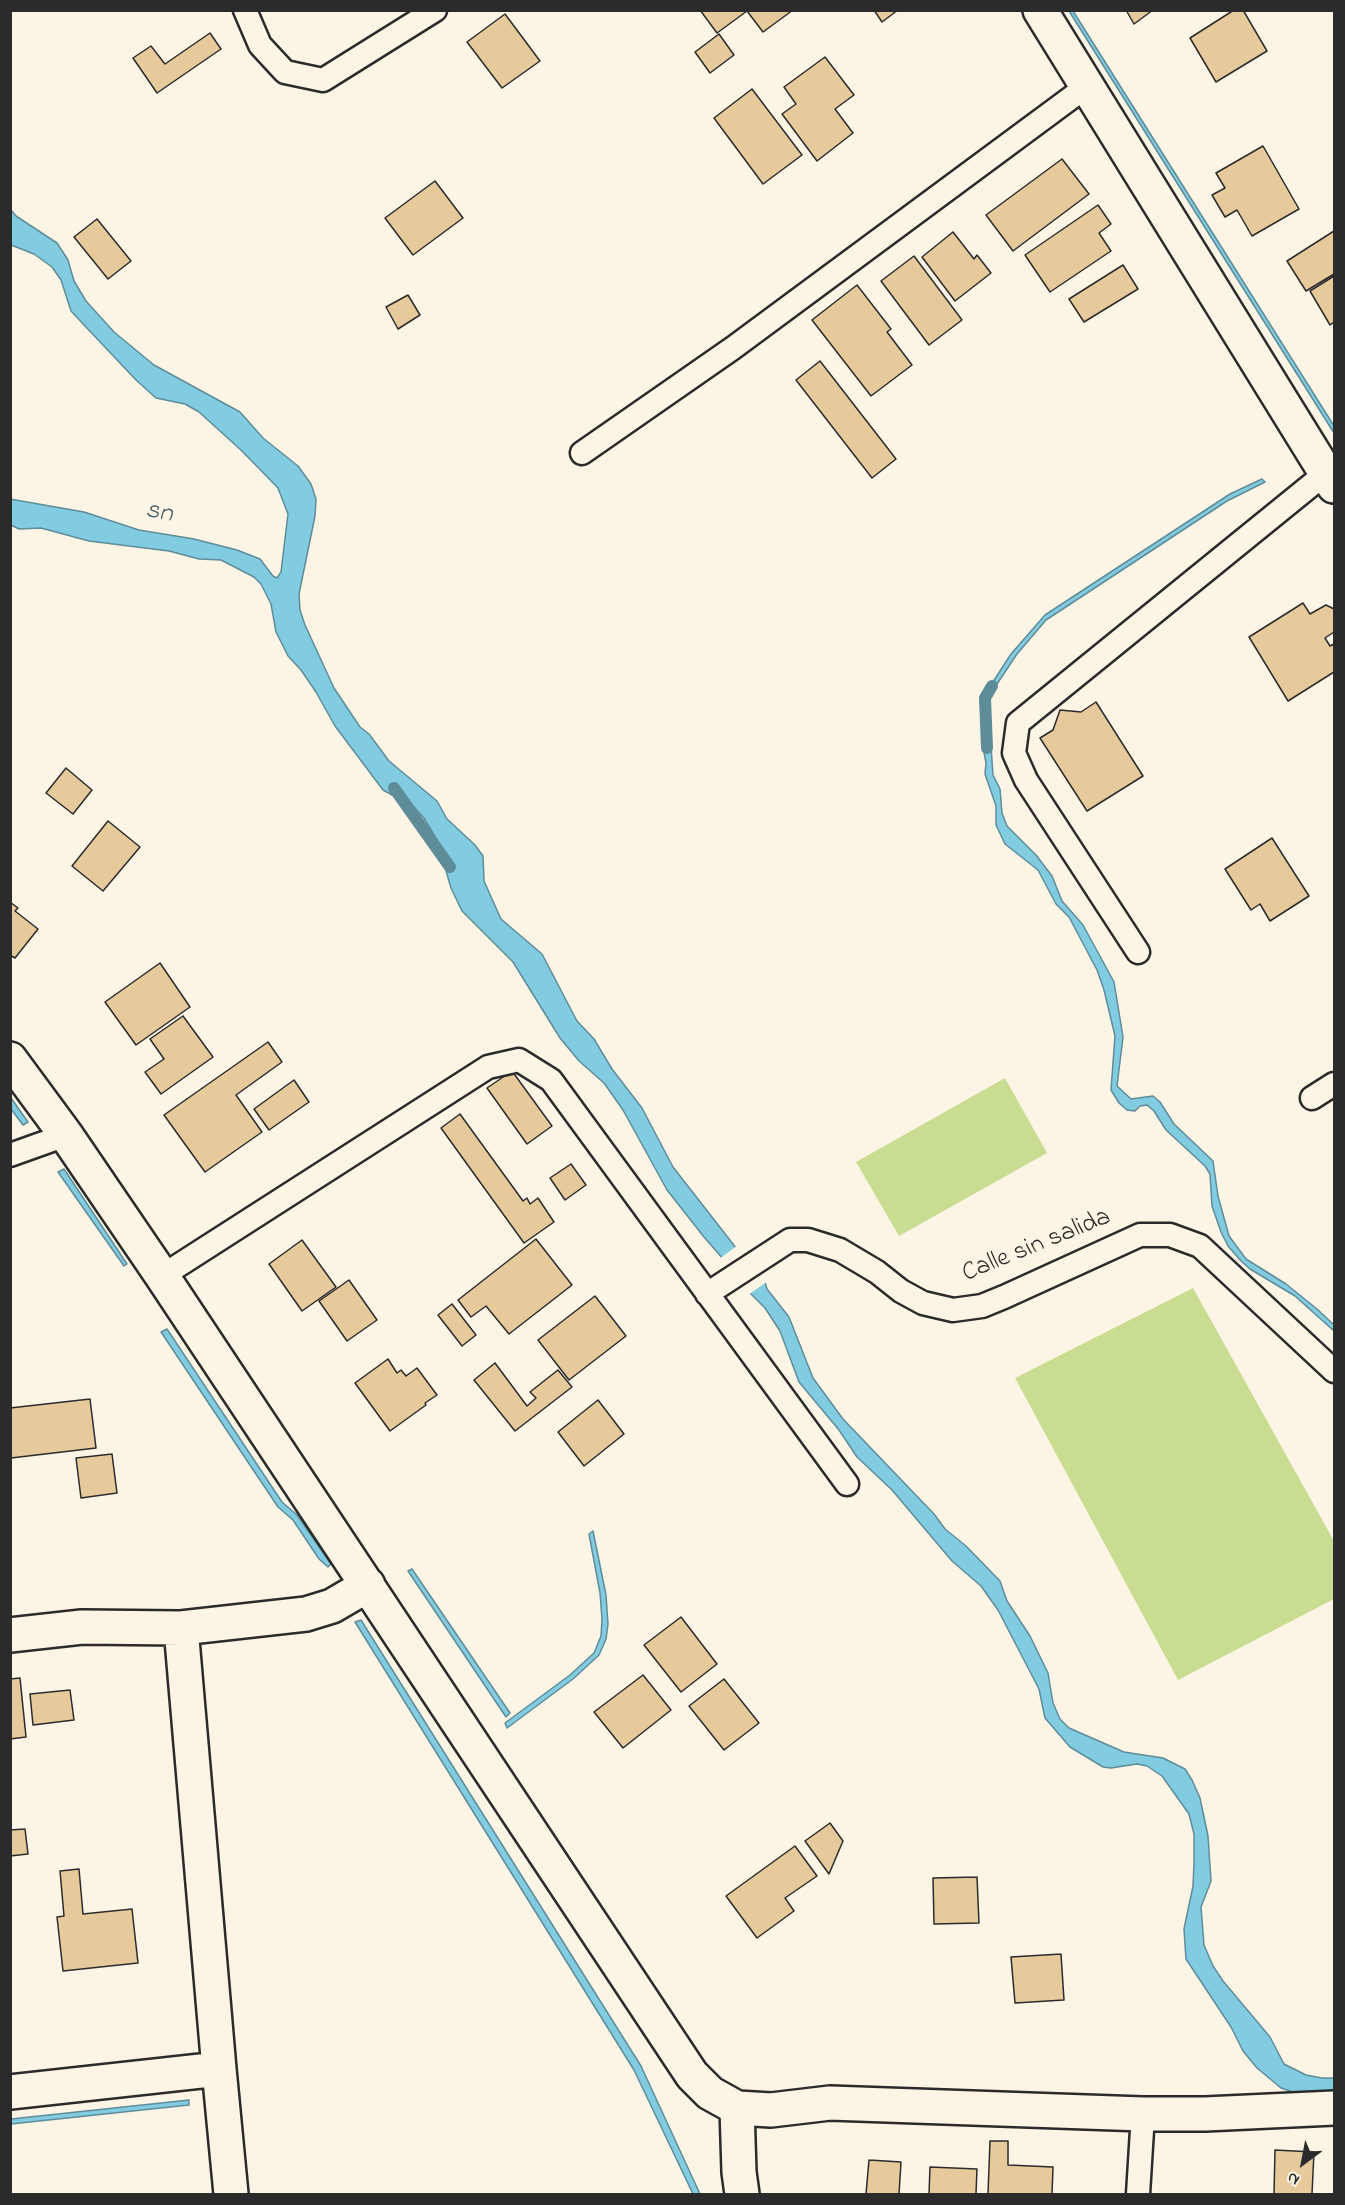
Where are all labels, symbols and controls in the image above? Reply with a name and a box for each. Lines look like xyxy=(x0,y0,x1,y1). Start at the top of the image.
water label: sn xyxy=(143,496,175,532)
street label: Calle sin salida xyxy=(958,1203,1116,1291)
north arrow xyxy=(1273,2133,1333,2193)
text: N xyxy=(1283,2165,1304,2191)

